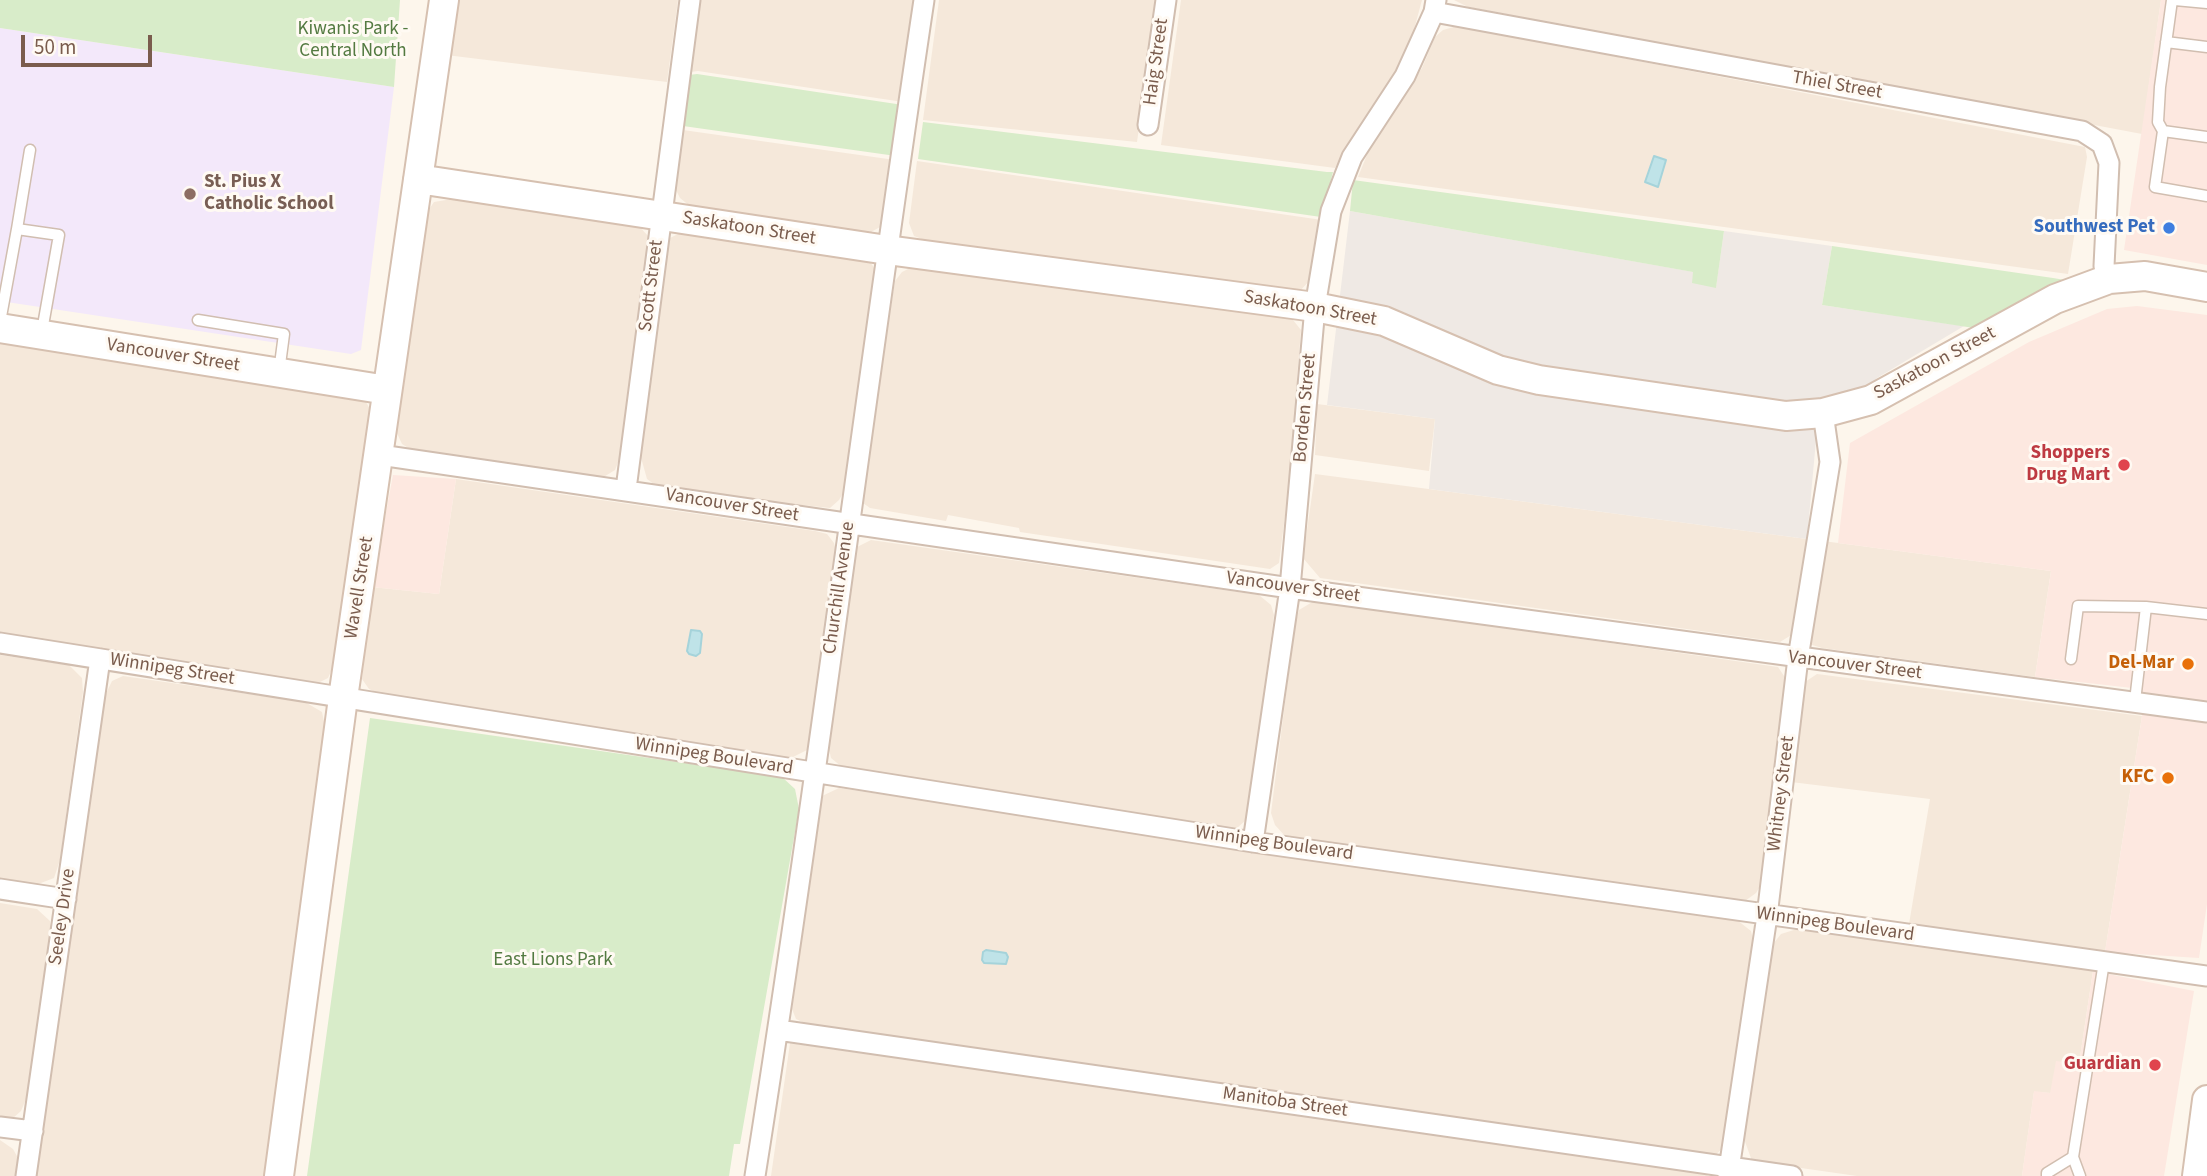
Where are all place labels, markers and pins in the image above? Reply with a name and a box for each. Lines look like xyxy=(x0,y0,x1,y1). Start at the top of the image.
place label: St. Pius X Catholic School xyxy=(204,172,334,216)
marker: St. Pius X Catholic School xyxy=(182,186,198,202)
place label: Southwest Pet xyxy=(2034,217,2155,239)
marker: Southwest Pet xyxy=(2161,220,2177,236)
place label: Shoppers Drug Mart xyxy=(2026,443,2110,487)
marker: Shoppers Drug Mart xyxy=(2116,457,2132,473)
place label: Del-Mar xyxy=(2108,653,2174,675)
marker: Del-Mar xyxy=(2180,656,2196,672)
place label: KFC xyxy=(2122,767,2154,789)
marker: KFC xyxy=(2160,770,2176,786)
place label: Guardian xyxy=(2064,1054,2141,1076)
marker: Guardian xyxy=(2147,1057,2163,1073)

